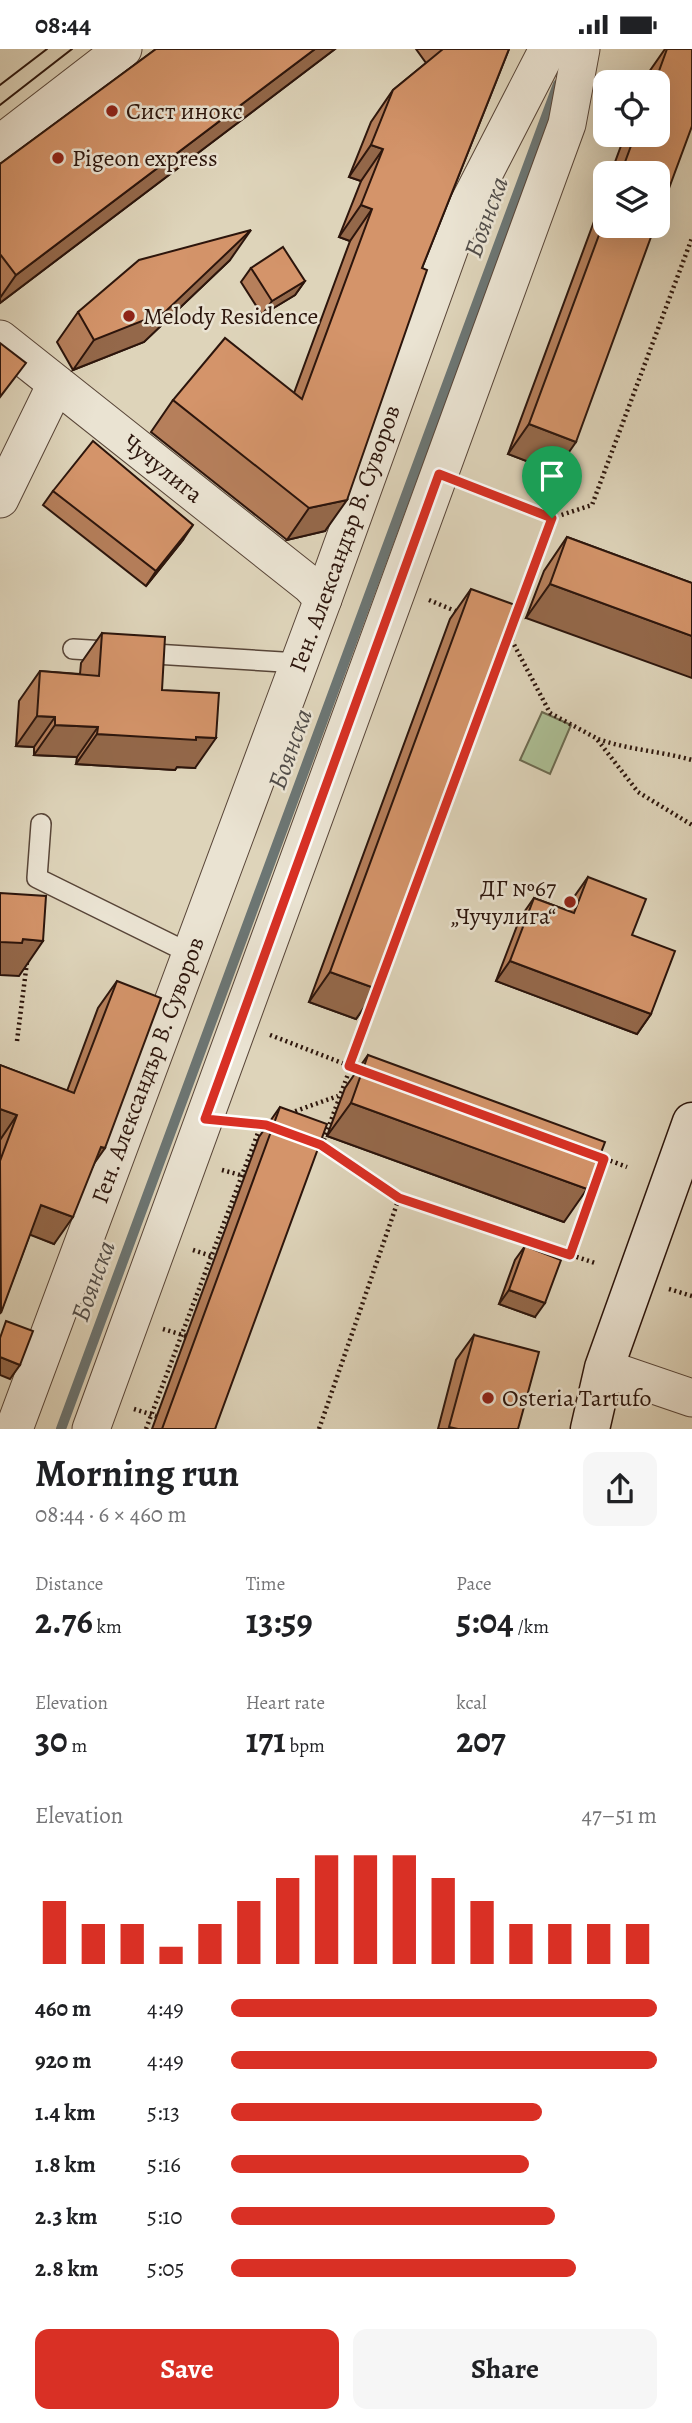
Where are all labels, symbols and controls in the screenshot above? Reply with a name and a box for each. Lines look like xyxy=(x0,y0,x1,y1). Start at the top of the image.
text: 08:44 xyxy=(35,7,91,42)
map controls xyxy=(593,70,670,238)
button: locate xyxy=(593,70,670,147)
place label: Сист инокс xyxy=(126,95,243,127)
marker: Сист инокс xyxy=(104,103,120,119)
place label: Pigeon express xyxy=(72,142,218,174)
marker: Pigeon express xyxy=(50,150,66,166)
button: layers xyxy=(593,161,670,238)
water label: Боянска xyxy=(455,172,517,262)
place label: Melody Residence xyxy=(143,300,318,332)
marker: Melody Residence xyxy=(121,308,137,324)
street label: Ген. Александър В. Суворов xyxy=(281,400,408,677)
street label: Чучулига xyxy=(116,427,210,510)
pin xyxy=(522,446,582,518)
icon: arrive xyxy=(533,457,571,495)
water label: Боянска xyxy=(259,704,321,794)
place label: ДГ №67 „Чучулига“ xyxy=(450,872,557,932)
marker: ДГ №67 „Чучулига“ xyxy=(562,894,578,910)
street label: Ген. Александър В. Суворов xyxy=(83,932,212,1208)
water label: Боянска xyxy=(62,1236,124,1326)
place label: Osteria Tartufo xyxy=(502,1382,651,1414)
marker: Osteria Tartufo xyxy=(480,1390,496,1406)
text: Morning run xyxy=(35,1447,239,1499)
button: share xyxy=(583,1452,657,1526)
text: 08:44 · 6 × 460 m xyxy=(35,1499,187,1530)
text: Distance xyxy=(35,1571,103,1597)
text: Time xyxy=(246,1571,285,1597)
text: Pace xyxy=(456,1571,492,1597)
text: 2.76 xyxy=(35,1597,93,1645)
text: 13:59 xyxy=(246,1597,313,1645)
text: 5:04 xyxy=(456,1597,514,1645)
text: km xyxy=(93,1614,122,1640)
text: /km xyxy=(514,1614,549,1640)
text: Elevation xyxy=(35,1690,108,1716)
text: Heart rate xyxy=(246,1690,325,1716)
text: kcal xyxy=(456,1690,487,1716)
text: 30 xyxy=(35,1716,68,1764)
text: 171 xyxy=(246,1716,286,1764)
text: 207 xyxy=(456,1716,506,1764)
text: m xyxy=(68,1733,87,1759)
text: bpm xyxy=(286,1733,325,1759)
text: Elevation xyxy=(35,1800,123,1831)
text: 47–51 m xyxy=(581,1800,657,1831)
text: 460 m xyxy=(35,1993,91,2024)
text: 4:49 xyxy=(147,1993,184,2024)
text: 920 m xyxy=(35,2045,92,2076)
text: 4:49 xyxy=(147,2045,184,2076)
text: 1.4 km xyxy=(35,2097,96,2128)
text: 5:13 xyxy=(147,2097,180,2128)
text: 1.8 km xyxy=(35,2149,96,2180)
text: 5:16 xyxy=(147,2149,181,2180)
text: 2.3 km xyxy=(35,2201,98,2232)
text: 5:10 xyxy=(147,2201,183,2232)
text: 2.8 km xyxy=(35,2253,99,2284)
text: 5:05 xyxy=(147,2253,185,2284)
button: Save xyxy=(35,2329,339,2409)
button: Share xyxy=(353,2329,657,2409)

